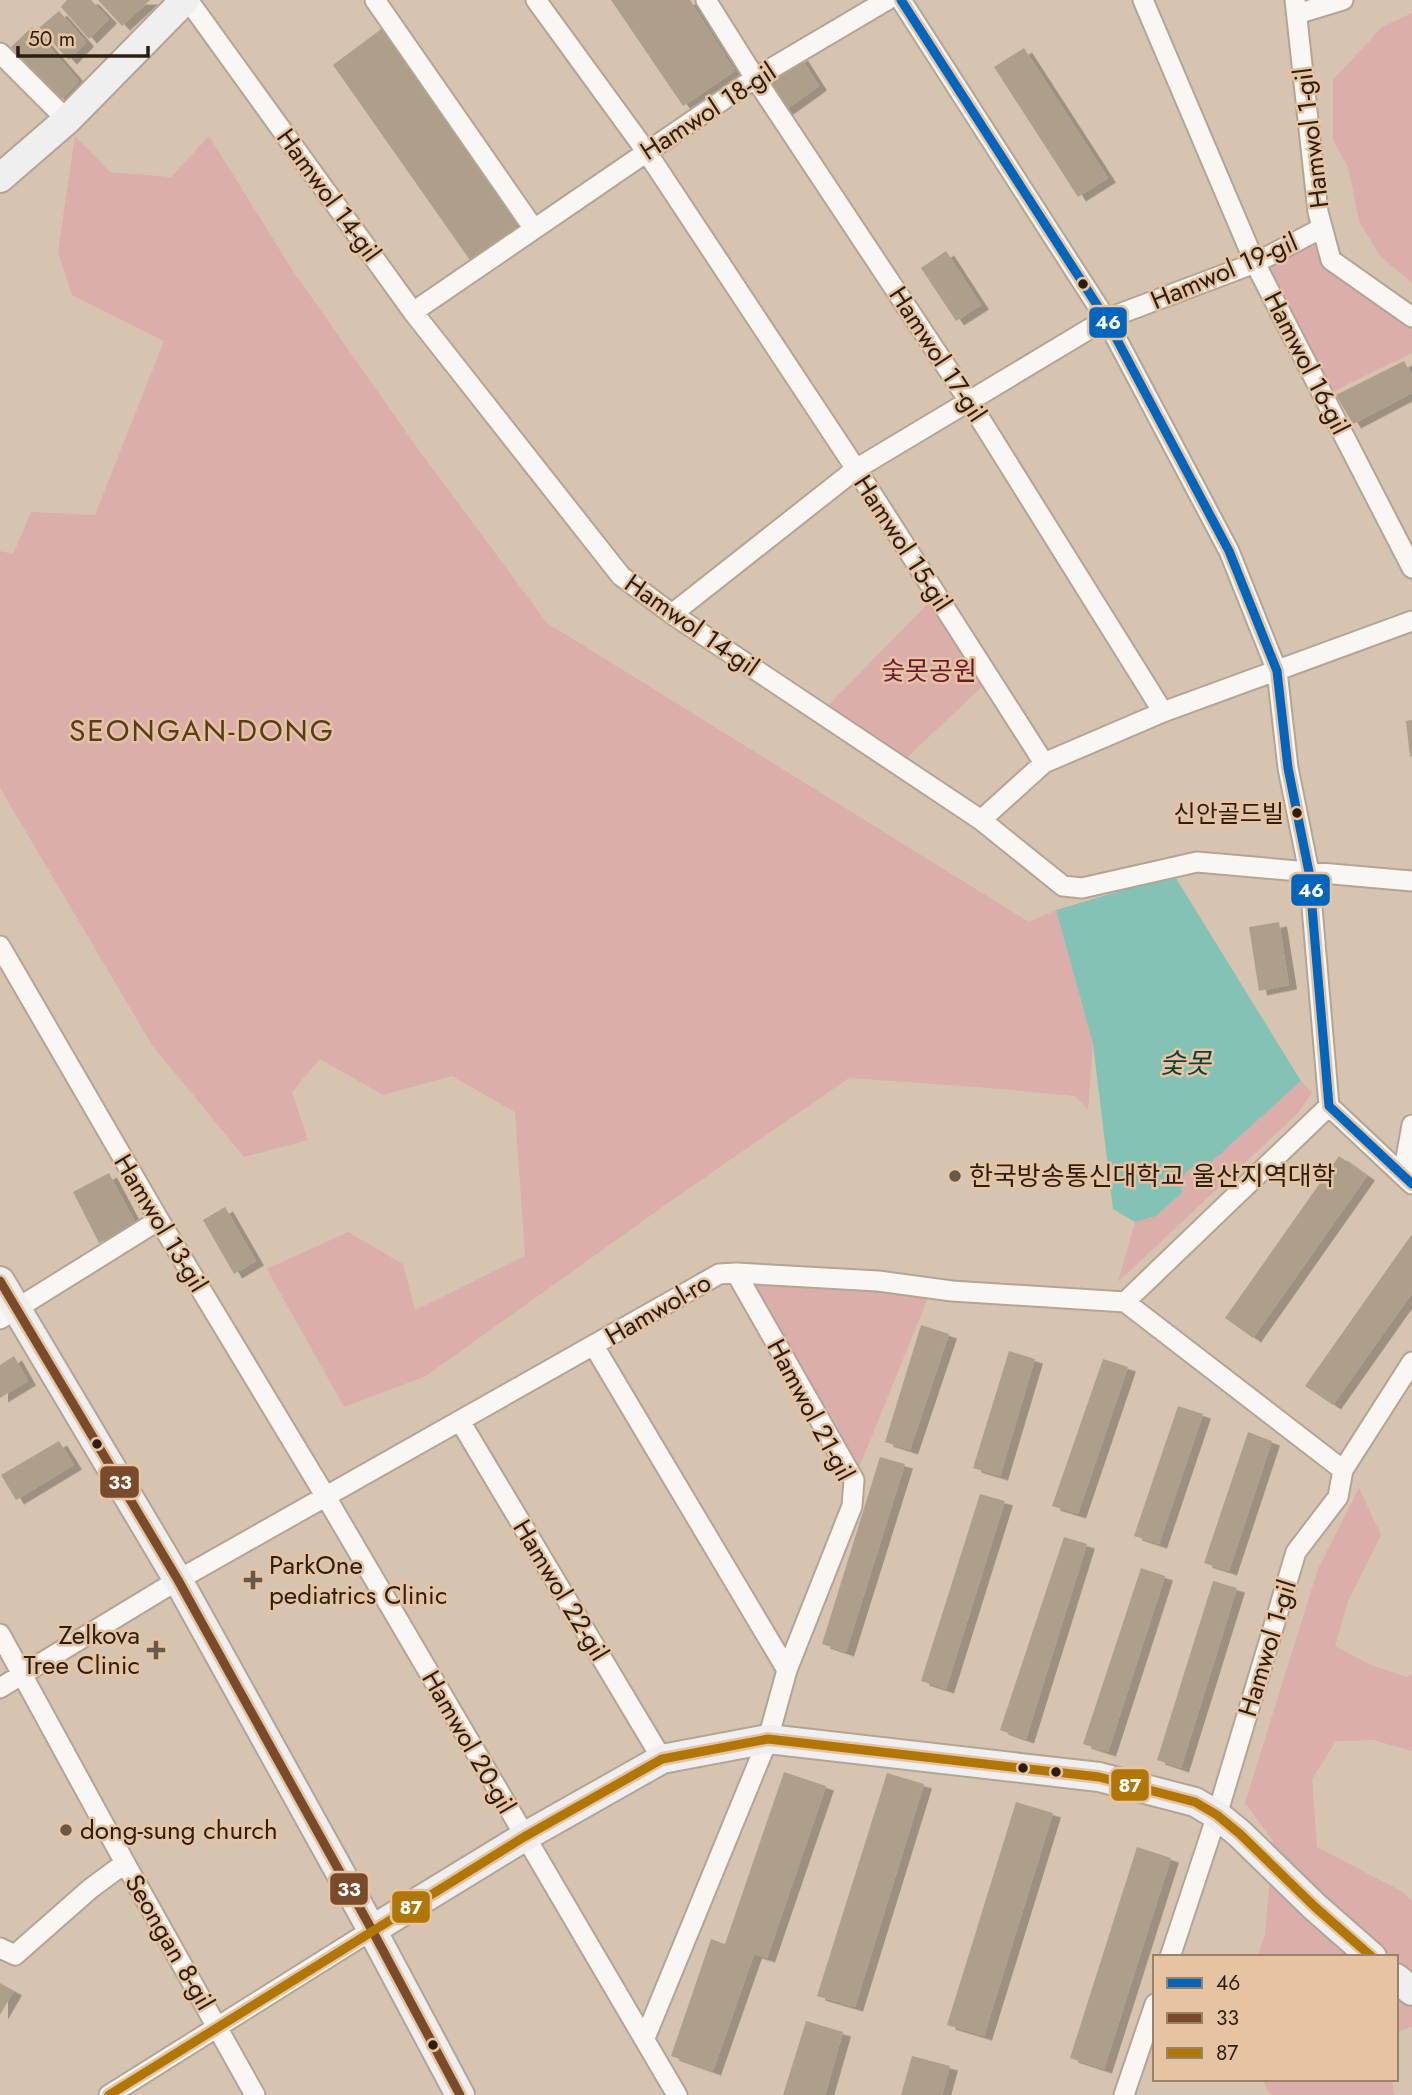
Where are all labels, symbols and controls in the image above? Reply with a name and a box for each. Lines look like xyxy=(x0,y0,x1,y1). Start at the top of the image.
scale bar xyxy=(18,14,147,58)
text: 50 m xyxy=(28,24,75,54)
street label: Hamwol 18-gil xyxy=(632,53,784,169)
street label: Hamwol 1-gil xyxy=(1284,66,1338,210)
street label: Hamwol 14-gil xyxy=(268,121,390,269)
street label: Hamwol 19-gil xyxy=(1145,223,1303,319)
unlabelled marker xyxy=(1076,277,1090,291)
street label: Hamwol 17-gil xyxy=(880,279,996,429)
street label: Hamwol 16-gil xyxy=(1255,285,1359,441)
line badge: 46 xyxy=(1088,306,1128,339)
text: 46 xyxy=(1095,309,1121,336)
street label: Hamwol 15-gil xyxy=(845,467,961,619)
street label: Hamwol 14-gil xyxy=(617,565,767,685)
park label: 숯못공원 xyxy=(881,652,977,690)
district label: SEONGAN-DONG xyxy=(69,709,335,752)
place label: 신안골드빌 xyxy=(1174,796,1284,831)
marker: 신안골드빌 xyxy=(1290,806,1304,820)
line badge: 46 xyxy=(1290,873,1331,907)
text: 46 xyxy=(1298,877,1324,904)
water label: 숯못 xyxy=(1159,1043,1212,1084)
street label: Hamwol 13-gil xyxy=(105,1147,217,1299)
place label: 한국방송통신대학교 울산지역대학 xyxy=(969,1157,1336,1195)
marker: 한국방송통신대학교 울산지역대학 xyxy=(947,1168,963,1184)
street label: Hamwol-ro xyxy=(598,1263,718,1355)
street label: Hamwol 21-gil xyxy=(758,1332,864,1488)
unlabelled marker xyxy=(90,1437,104,1451)
line badge: 33 xyxy=(99,1465,140,1499)
text: 33 xyxy=(108,1469,132,1496)
street label: Hamwol 22-gil xyxy=(504,1512,618,1668)
place label: ParkOne pediatrics Clinic xyxy=(269,1546,447,1614)
marker: ParkOne pediatrics Clinic xyxy=(243,1570,263,1590)
street label: Hamwol 1-gil xyxy=(1228,1575,1306,1721)
place label: Zelkova Tree Clinic xyxy=(23,1616,140,1684)
marker: Zelkova Tree Clinic xyxy=(146,1640,166,1660)
street label: Hamwol 20-gil xyxy=(413,1663,525,1821)
unlabelled marker xyxy=(1016,1761,1030,1775)
unlabelled marker xyxy=(1049,1765,1063,1779)
line badge: 87 xyxy=(1110,1768,1150,1802)
text: 87 xyxy=(1118,1772,1142,1799)
place label: dong-sung church xyxy=(80,1811,278,1849)
marker: dong-sung church xyxy=(58,1822,74,1838)
street label: Seongan 8-gil xyxy=(116,1867,224,2017)
line badge: 33 xyxy=(329,1872,369,1906)
text: 33 xyxy=(337,1876,361,1903)
line badge: 87 xyxy=(391,1890,431,1924)
text: 87 xyxy=(399,1894,423,1921)
legend xyxy=(1153,1955,1398,2081)
text: 46 xyxy=(1216,1968,1240,1998)
text: 33 xyxy=(1216,2003,1239,2033)
unlabelled marker xyxy=(426,2038,440,2052)
text: 87 xyxy=(1216,2038,1238,2068)

